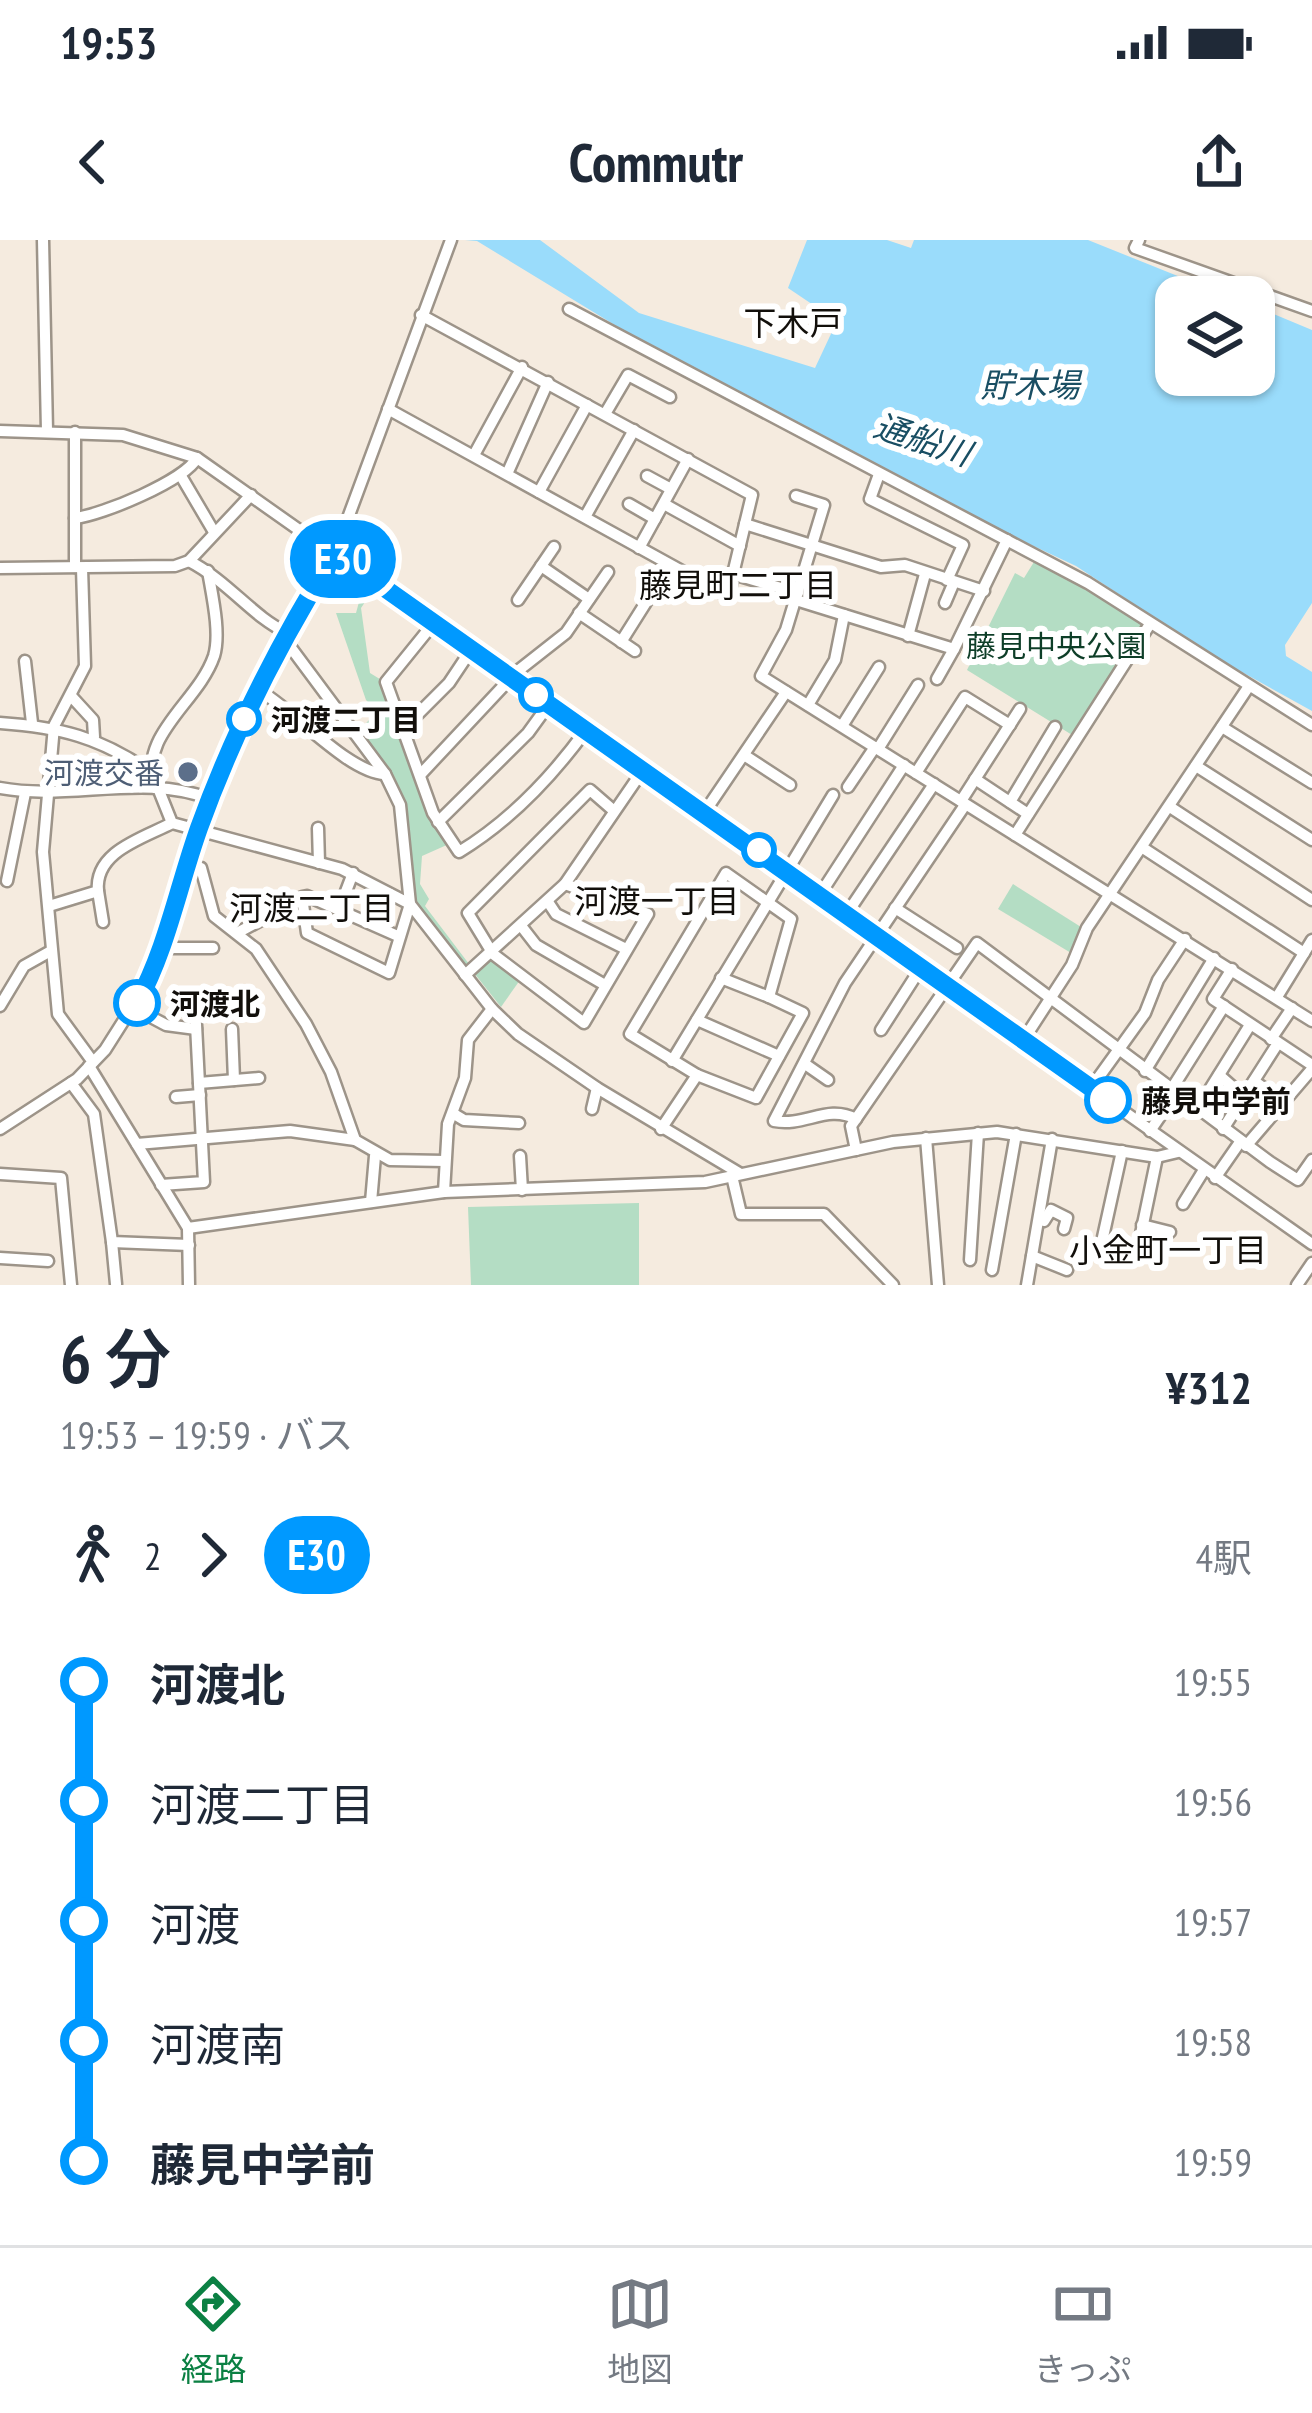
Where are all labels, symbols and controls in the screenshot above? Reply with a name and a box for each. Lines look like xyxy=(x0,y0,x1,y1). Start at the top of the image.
text: 19:53 xyxy=(60,13,157,71)
text: Commutr xyxy=(569,127,743,197)
icon: back xyxy=(60,129,126,195)
icon: share xyxy=(1186,129,1252,195)
map controls xyxy=(1155,276,1275,396)
button: layers xyxy=(1155,276,1275,396)
district label: 下木戸 xyxy=(744,301,843,344)
water label: 貯木場 xyxy=(981,363,1084,406)
water label: 通船川 xyxy=(869,403,980,476)
line badge: E30 xyxy=(274,520,412,598)
text: E30 xyxy=(314,531,372,586)
district label: 藤見町二丁目 xyxy=(639,563,837,606)
park label: 藤見中央公園 xyxy=(966,626,1146,665)
unlabelled marker xyxy=(520,679,552,711)
place label: 河渡二丁目 xyxy=(271,700,421,739)
marker: 河渡二丁目 xyxy=(228,703,260,735)
place label: 河渡交番 xyxy=(44,753,164,792)
marker: 河渡交番 xyxy=(175,759,201,785)
unlabelled marker xyxy=(743,834,775,866)
district label: 河渡一丁目 xyxy=(575,879,740,922)
district label: 河渡二丁目 xyxy=(230,886,395,929)
marker: 河渡北 xyxy=(115,981,159,1025)
place label: 河渡北 xyxy=(170,984,260,1023)
marker: 藤見中学前 xyxy=(1086,1078,1130,1122)
place label: 藤見中学前 xyxy=(1141,1081,1291,1120)
district label: 小金町一丁目 xyxy=(1069,1228,1267,1271)
text: 6 分 xyxy=(60,1316,171,1401)
text: ¥312 xyxy=(1166,1358,1252,1416)
text: 19:53 – 19:59 · バス xyxy=(60,1409,354,1460)
icon: walk xyxy=(60,1522,126,1588)
icon: forward xyxy=(180,1522,246,1588)
text: E30 xyxy=(288,1527,346,1582)
text: 2 xyxy=(144,1530,162,1581)
text: 4駅 xyxy=(1195,1532,1252,1583)
text: 河渡北 xyxy=(150,1655,285,1713)
text: 19:55 xyxy=(1174,1656,1252,1707)
text: 河渡二丁目 xyxy=(150,1775,375,1833)
text: 19:56 xyxy=(1174,1776,1252,1827)
text: 河渡 xyxy=(150,1895,240,1953)
text: 19:57 xyxy=(1174,1896,1252,1947)
text: 河渡南 xyxy=(150,2015,285,2073)
text: 19:58 xyxy=(1174,2016,1252,2067)
text: 藤見中学前 xyxy=(150,2135,375,2193)
text: 19:59 xyxy=(1174,2136,1252,2187)
tab: 経路 xyxy=(180,2271,246,2391)
tab: 地図 xyxy=(607,2271,673,2391)
tab: きっぷ xyxy=(1034,2271,1132,2391)

